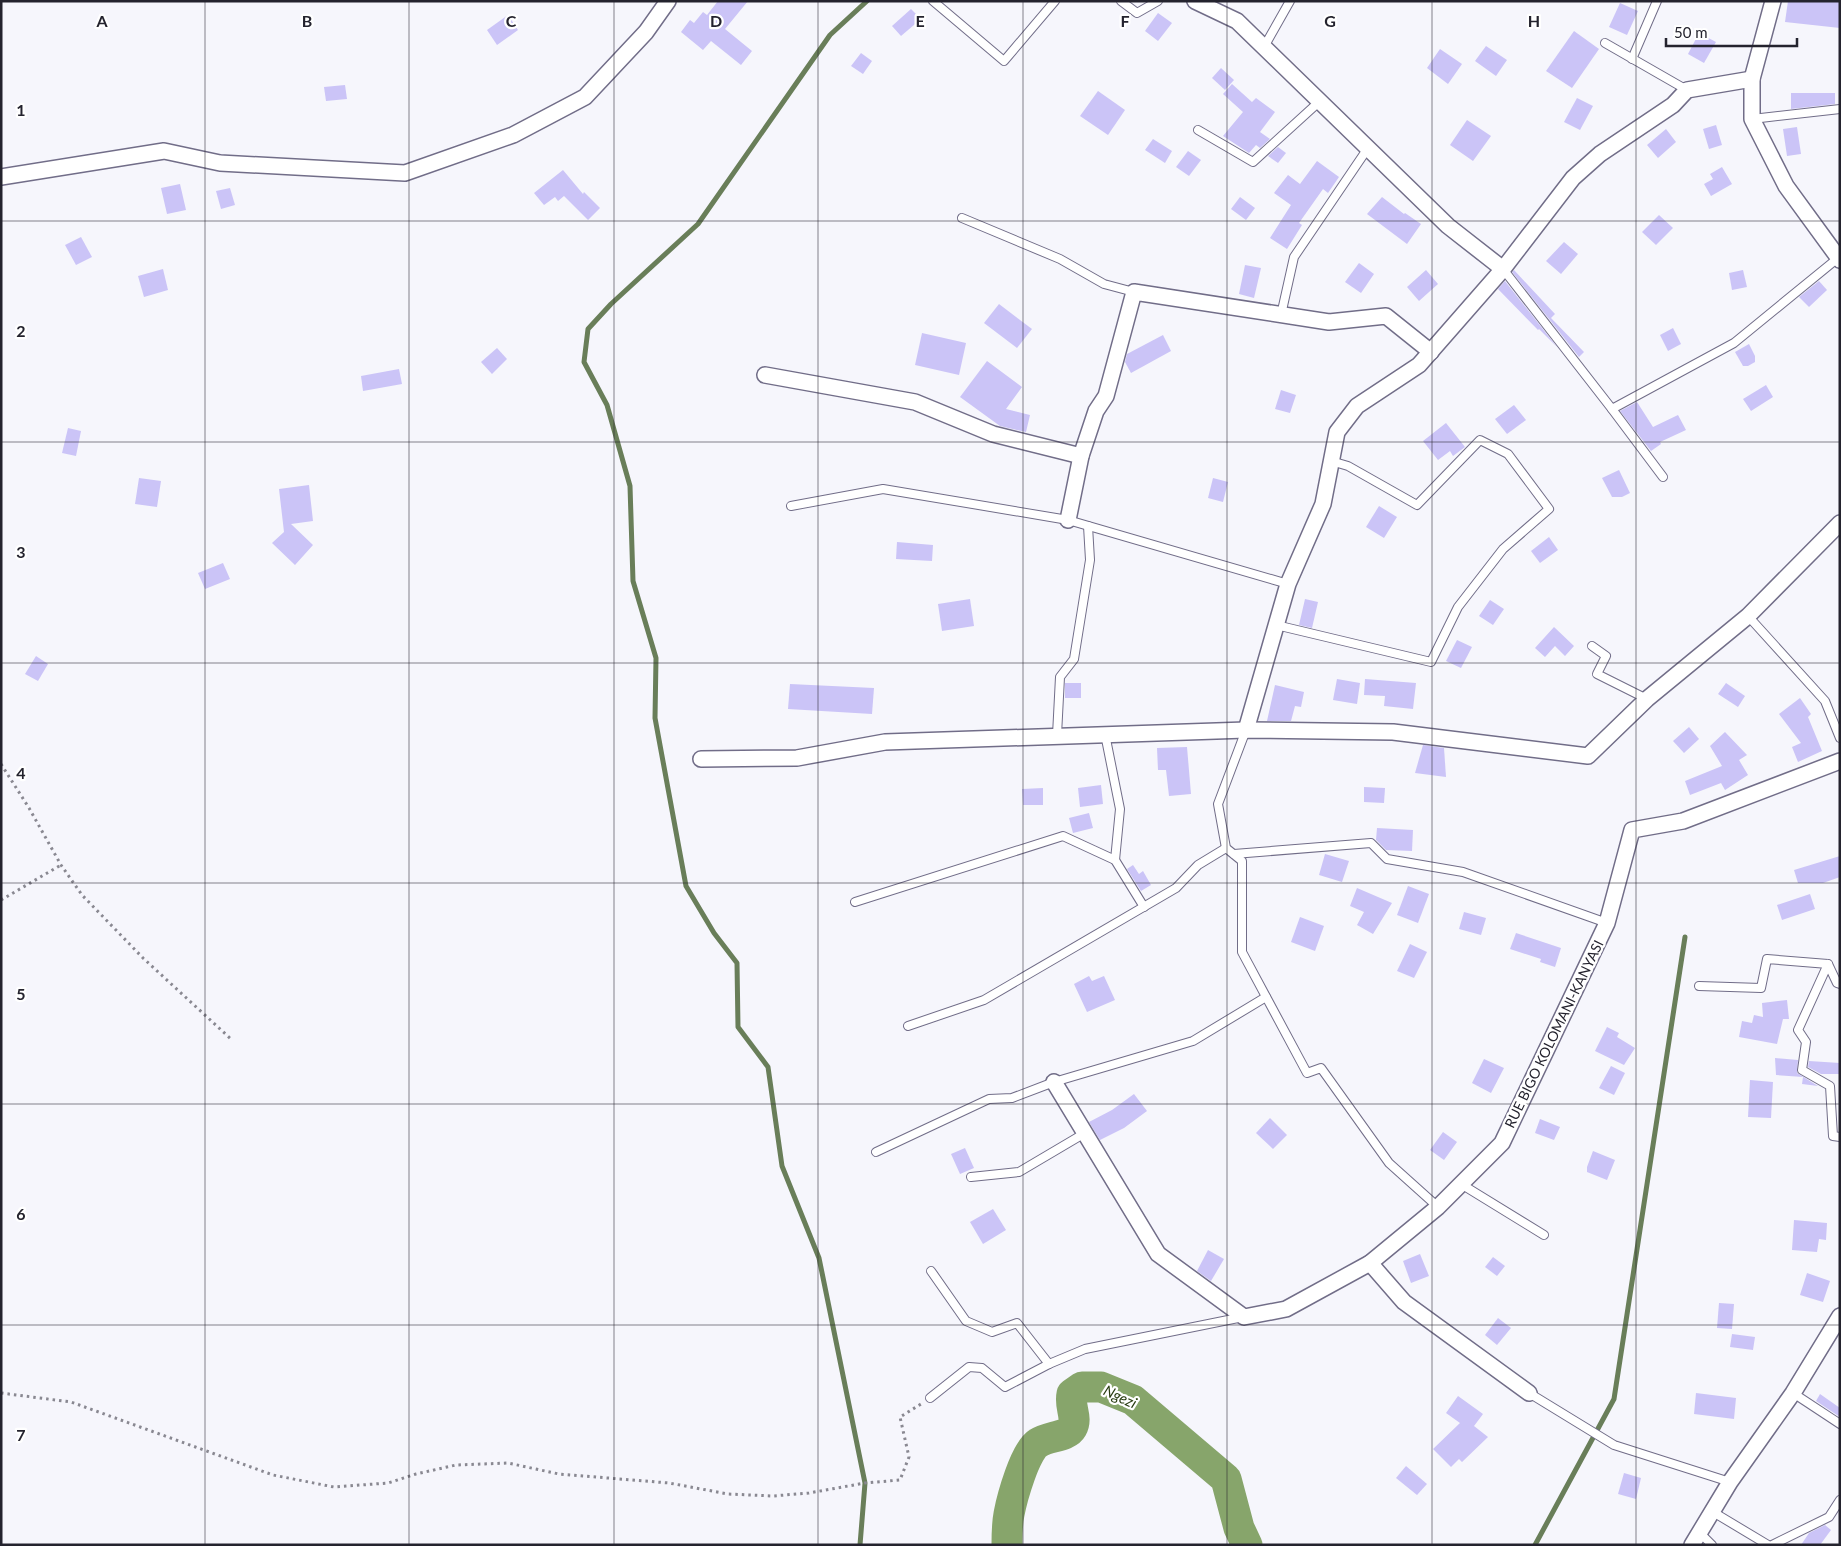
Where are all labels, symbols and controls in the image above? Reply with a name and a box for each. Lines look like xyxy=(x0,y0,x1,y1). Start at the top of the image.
text: A xyxy=(95,11,108,30)
text: B xyxy=(302,11,312,30)
text: C xyxy=(506,11,517,30)
text: D xyxy=(710,11,722,30)
text: E xyxy=(915,11,925,30)
text: F xyxy=(1120,11,1130,30)
text: G xyxy=(1324,11,1336,30)
text: H xyxy=(1528,11,1540,30)
scale bar xyxy=(1666,15,1797,47)
text: 50 m xyxy=(1674,23,1708,41)
text: 1 xyxy=(16,100,26,119)
text: 2 xyxy=(16,321,26,340)
text: 3 xyxy=(16,542,26,561)
text: 4 xyxy=(16,763,26,782)
street label: RUE BIGO KOLOMANI-KANYASI xyxy=(1501,937,1607,1131)
text: 5 xyxy=(16,984,26,1003)
text: 6 xyxy=(16,1204,26,1223)
water label: Ngezi xyxy=(1101,1381,1140,1412)
text: 7 xyxy=(16,1425,26,1444)

